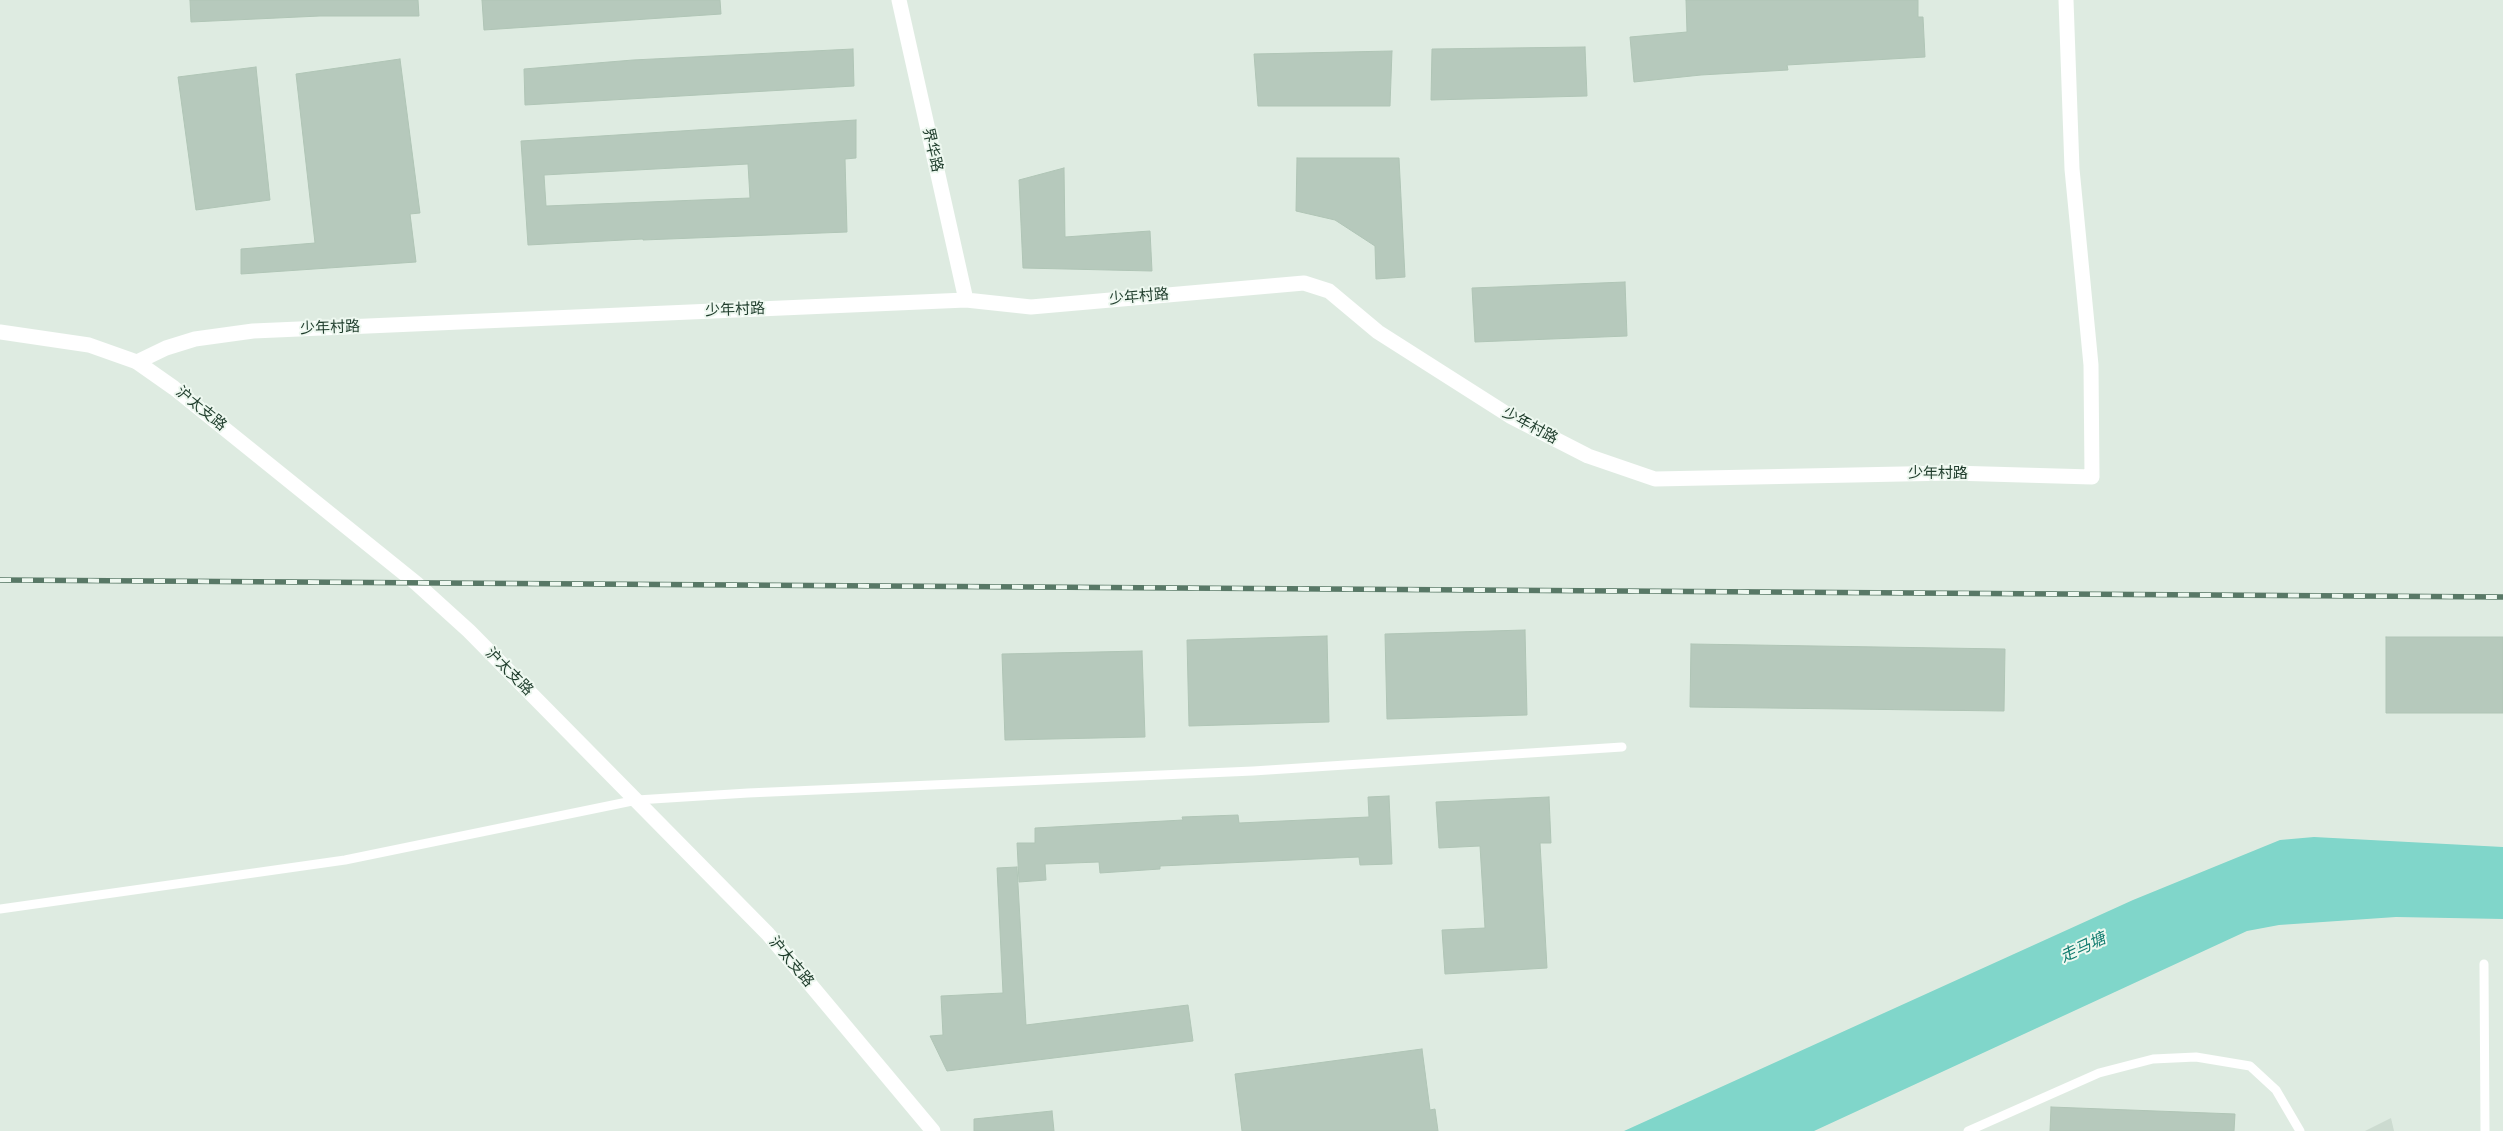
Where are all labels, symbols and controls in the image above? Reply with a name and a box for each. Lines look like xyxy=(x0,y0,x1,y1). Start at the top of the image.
street label: 界华路 xyxy=(918,126,946,174)
street label: 少年村路 xyxy=(1108,285,1170,309)
street label: 少年村路 xyxy=(705,300,765,320)
street label: 少年村路 xyxy=(300,318,360,338)
street label: 沪太支路 xyxy=(172,383,230,435)
street label: 少年村路 xyxy=(1499,404,1561,448)
street label: 少年村路 xyxy=(1908,465,1968,483)
street label: 沪太支路 xyxy=(481,644,537,700)
water label: 走马塘 xyxy=(2057,929,2109,967)
street label: 沪太支路 xyxy=(765,933,817,991)

